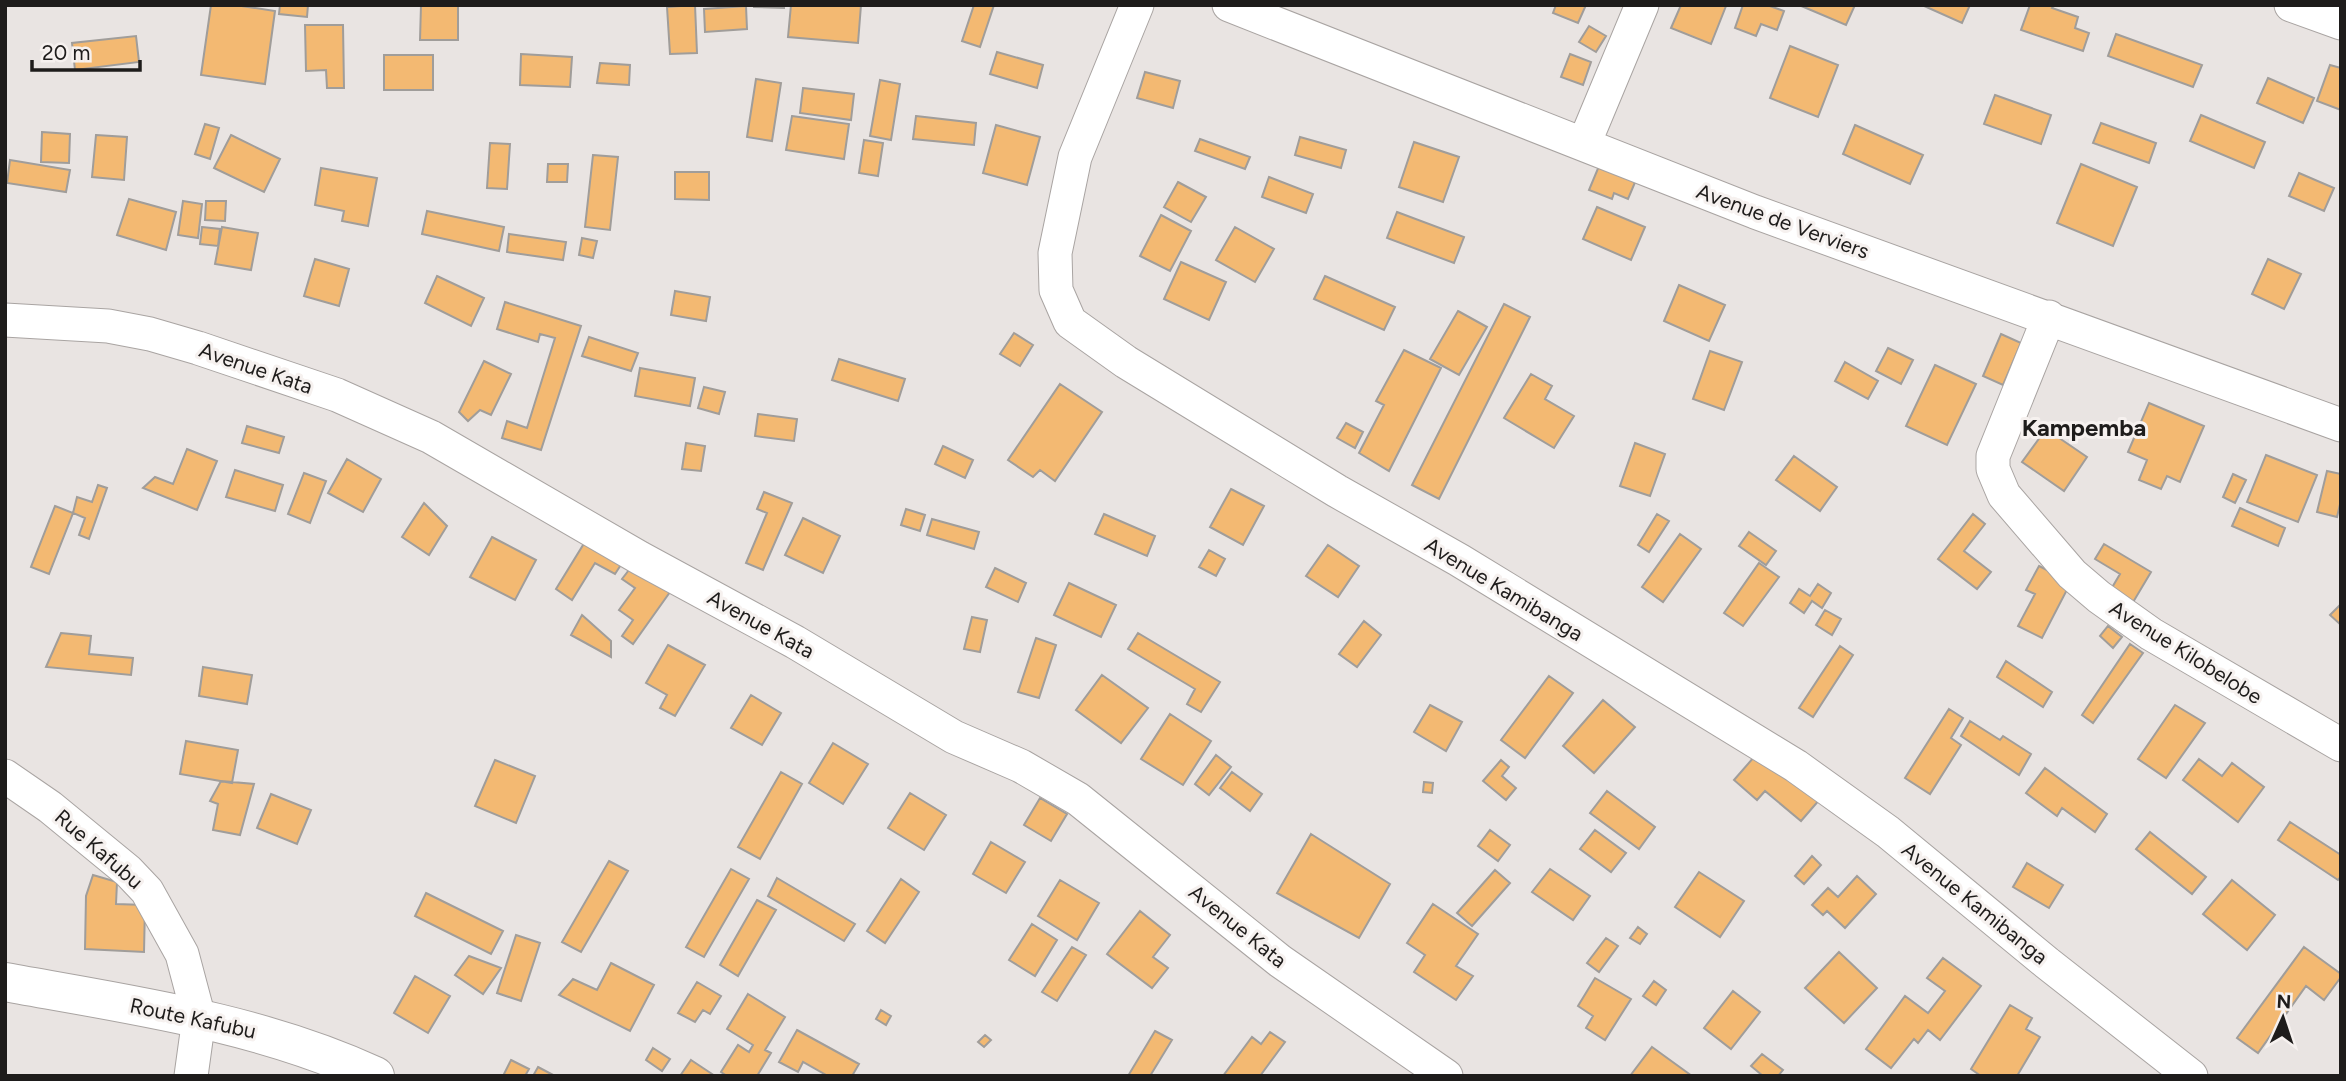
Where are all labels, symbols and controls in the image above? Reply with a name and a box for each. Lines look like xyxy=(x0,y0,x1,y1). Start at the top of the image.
scale bar xyxy=(32,28,140,72)
text: 20 m xyxy=(42,40,90,65)
street label: Avenue de Verviers xyxy=(1693,178,1873,264)
street label: Avenue Kata xyxy=(196,337,316,399)
district label: Kampemba xyxy=(2022,413,2146,442)
street label: Avenue Kamibanga xyxy=(1420,532,1588,646)
street label: Avenue Kata xyxy=(703,584,819,664)
street label: Avenue Kilobelobe xyxy=(2105,595,2267,709)
street label: Rue Kafubu xyxy=(50,804,148,894)
street label: Avenue Kamibanga xyxy=(1897,837,2053,969)
street label: Avenue Kata xyxy=(1184,879,1292,973)
north arrow xyxy=(2248,983,2318,1053)
text: N xyxy=(2276,990,2292,1013)
street label: Route Kafubu xyxy=(128,992,258,1044)

